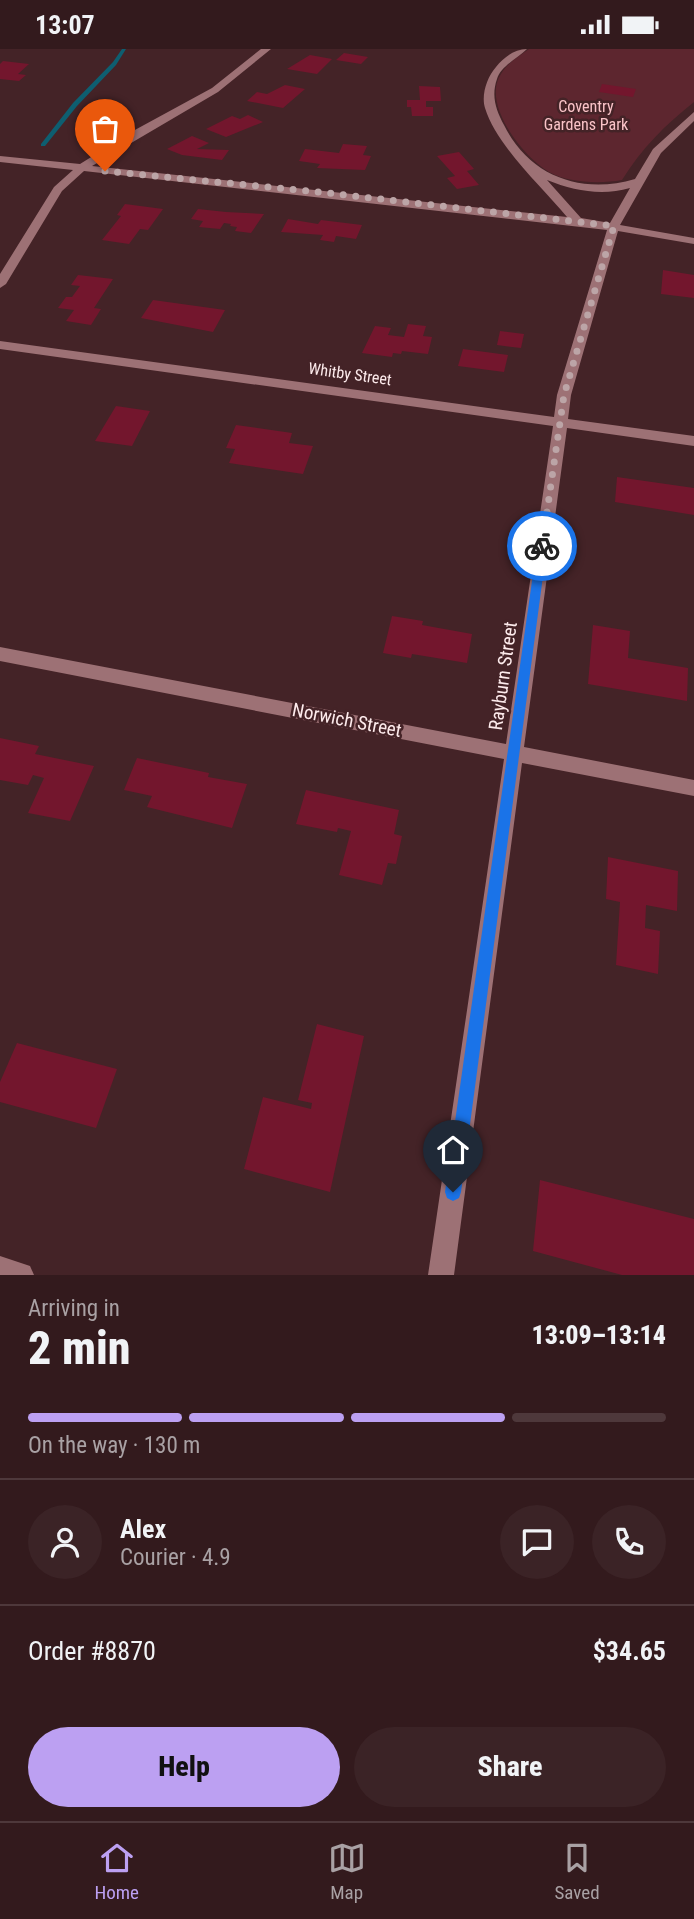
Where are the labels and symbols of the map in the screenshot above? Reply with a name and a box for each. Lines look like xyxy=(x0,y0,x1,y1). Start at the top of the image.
park label: Coventry Gardens Park xyxy=(544,97,629,134)
pin xyxy=(75,99,135,171)
street label: Whitby Street xyxy=(307,359,393,389)
courier xyxy=(507,511,577,581)
street label: Rayburn Street xyxy=(484,620,522,732)
street label: Norwich Street xyxy=(290,698,404,742)
pin xyxy=(423,1120,483,1192)

